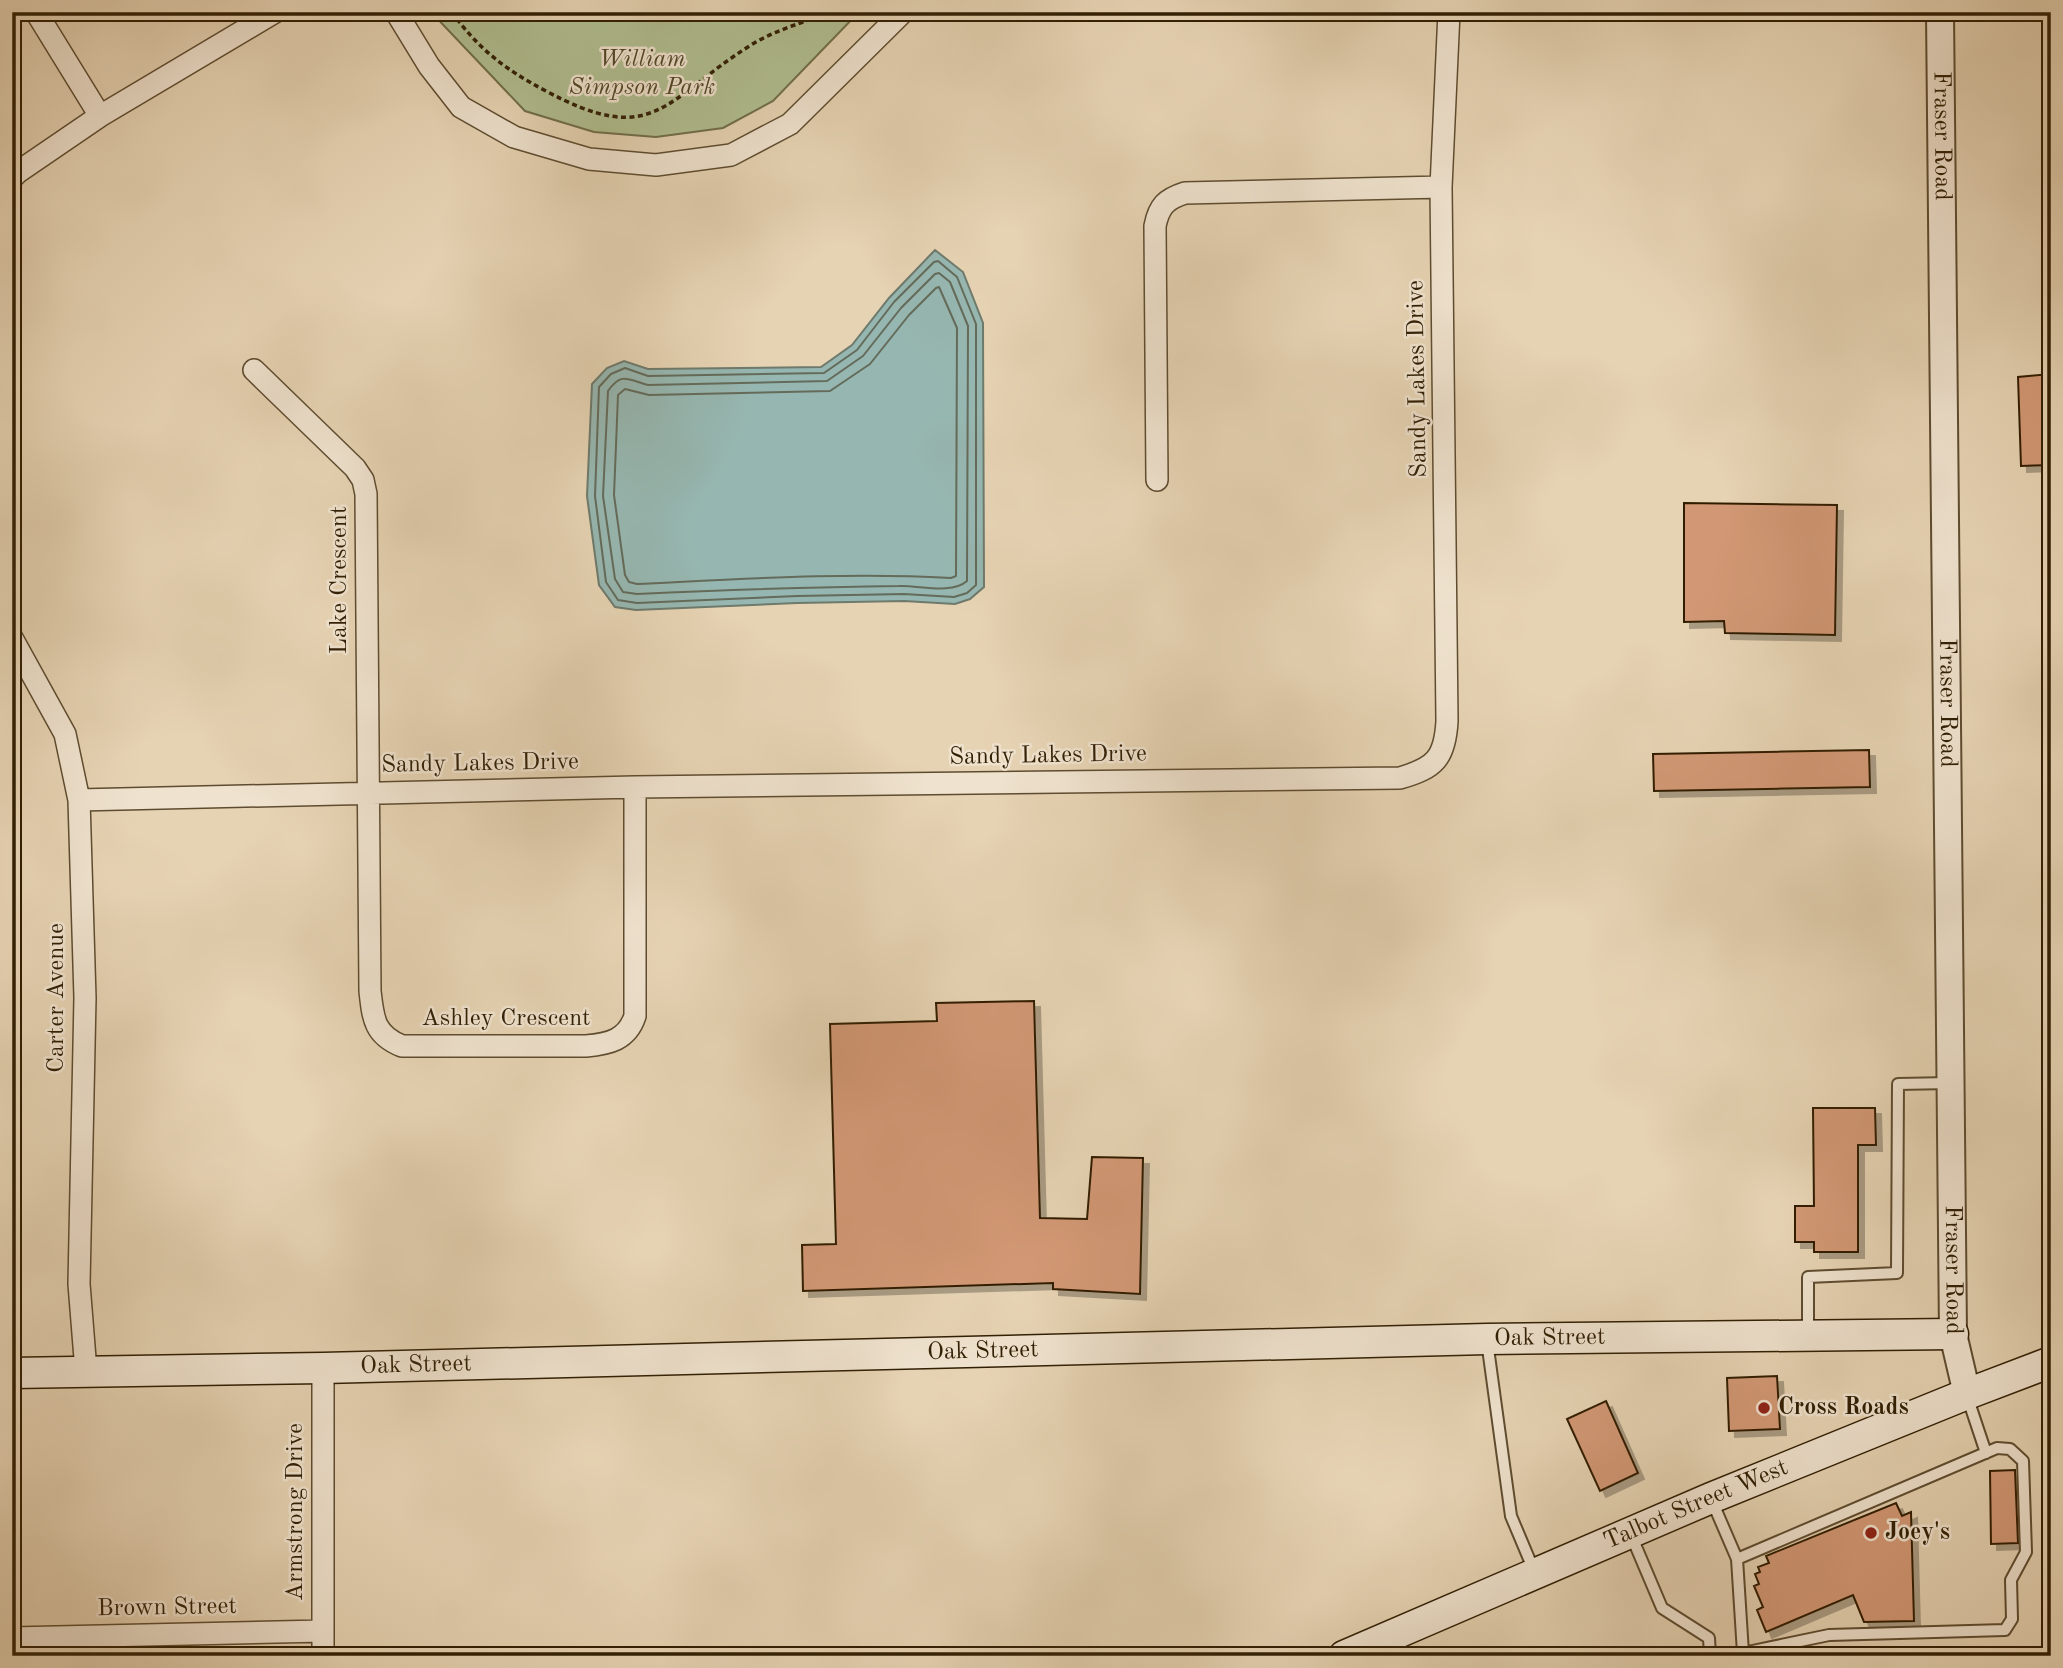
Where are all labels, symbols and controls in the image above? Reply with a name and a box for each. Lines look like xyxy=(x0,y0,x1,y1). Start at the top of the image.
park label: William Simpson Park xyxy=(569,48,715,100)
street label: Fraser Road xyxy=(1929,71,1954,201)
street label: Sandy Lakes Drive xyxy=(1404,280,1432,478)
street label: Lake Crescent xyxy=(328,506,352,654)
street label: Fraser Road xyxy=(1934,638,1959,768)
street label: Sandy Lakes Drive xyxy=(949,742,1147,770)
street label: Sandy Lakes Drive xyxy=(381,750,579,778)
street label: Carter Avenue xyxy=(45,923,69,1073)
street label: Ashley Crescent xyxy=(421,1007,591,1031)
street label: Fraser Road xyxy=(1940,1205,1965,1335)
street label: Oak Street xyxy=(1494,1326,1605,1351)
street label: Oak Street xyxy=(927,1338,1039,1365)
street label: Oak Street xyxy=(360,1352,472,1379)
place label: Cross Roads xyxy=(1778,1396,1909,1420)
marker: Cross Roads xyxy=(1756,1400,1772,1416)
street label: Armstrong Drive xyxy=(284,1423,308,1601)
street label: Talbot Street West xyxy=(1600,1456,1791,1555)
place label: Joey's xyxy=(1885,1521,1950,1545)
marker: Joey's xyxy=(1863,1525,1879,1541)
street label: Brown Street xyxy=(97,1595,237,1621)

